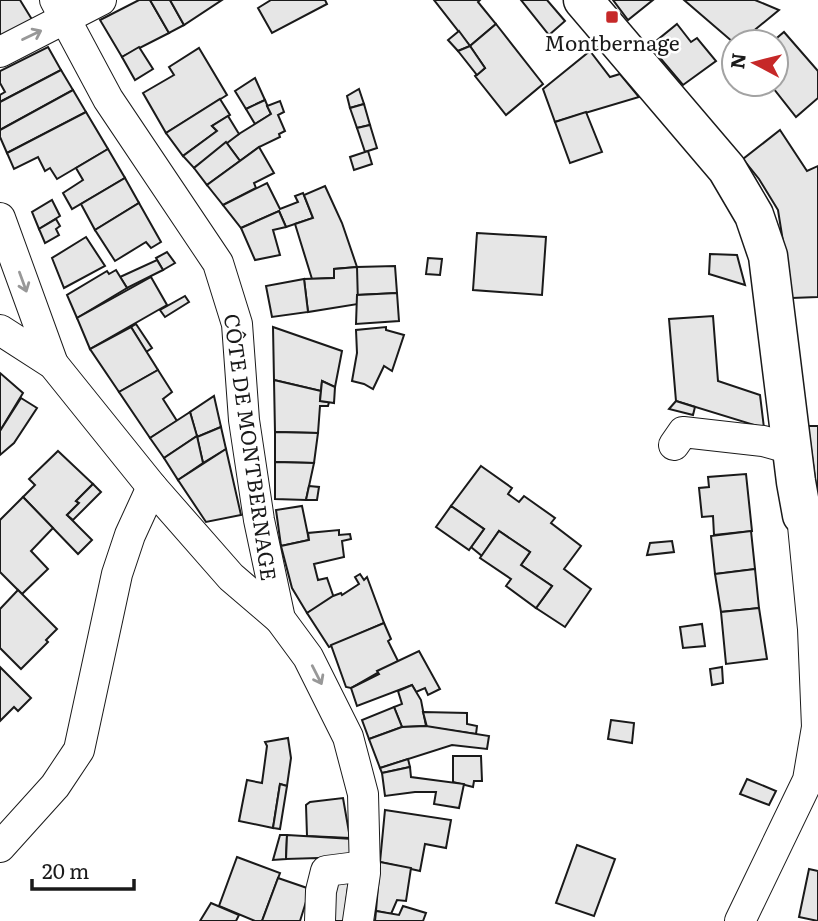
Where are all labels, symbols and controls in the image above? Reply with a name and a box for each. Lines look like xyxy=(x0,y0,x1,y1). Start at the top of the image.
marker: Montbernage xyxy=(604,9,620,25)
place label: Montbernage xyxy=(544,26,680,57)
one-way arrow xyxy=(21,28,42,42)
north arrow xyxy=(720,28,790,98)
text: N xyxy=(722,51,752,70)
one-way arrow xyxy=(18,271,31,293)
street label: CÔTE DE MONTBERNAGE xyxy=(218,312,286,582)
one-way arrow xyxy=(310,665,324,685)
scale bar xyxy=(32,848,133,892)
text: 20 m xyxy=(42,854,89,885)

